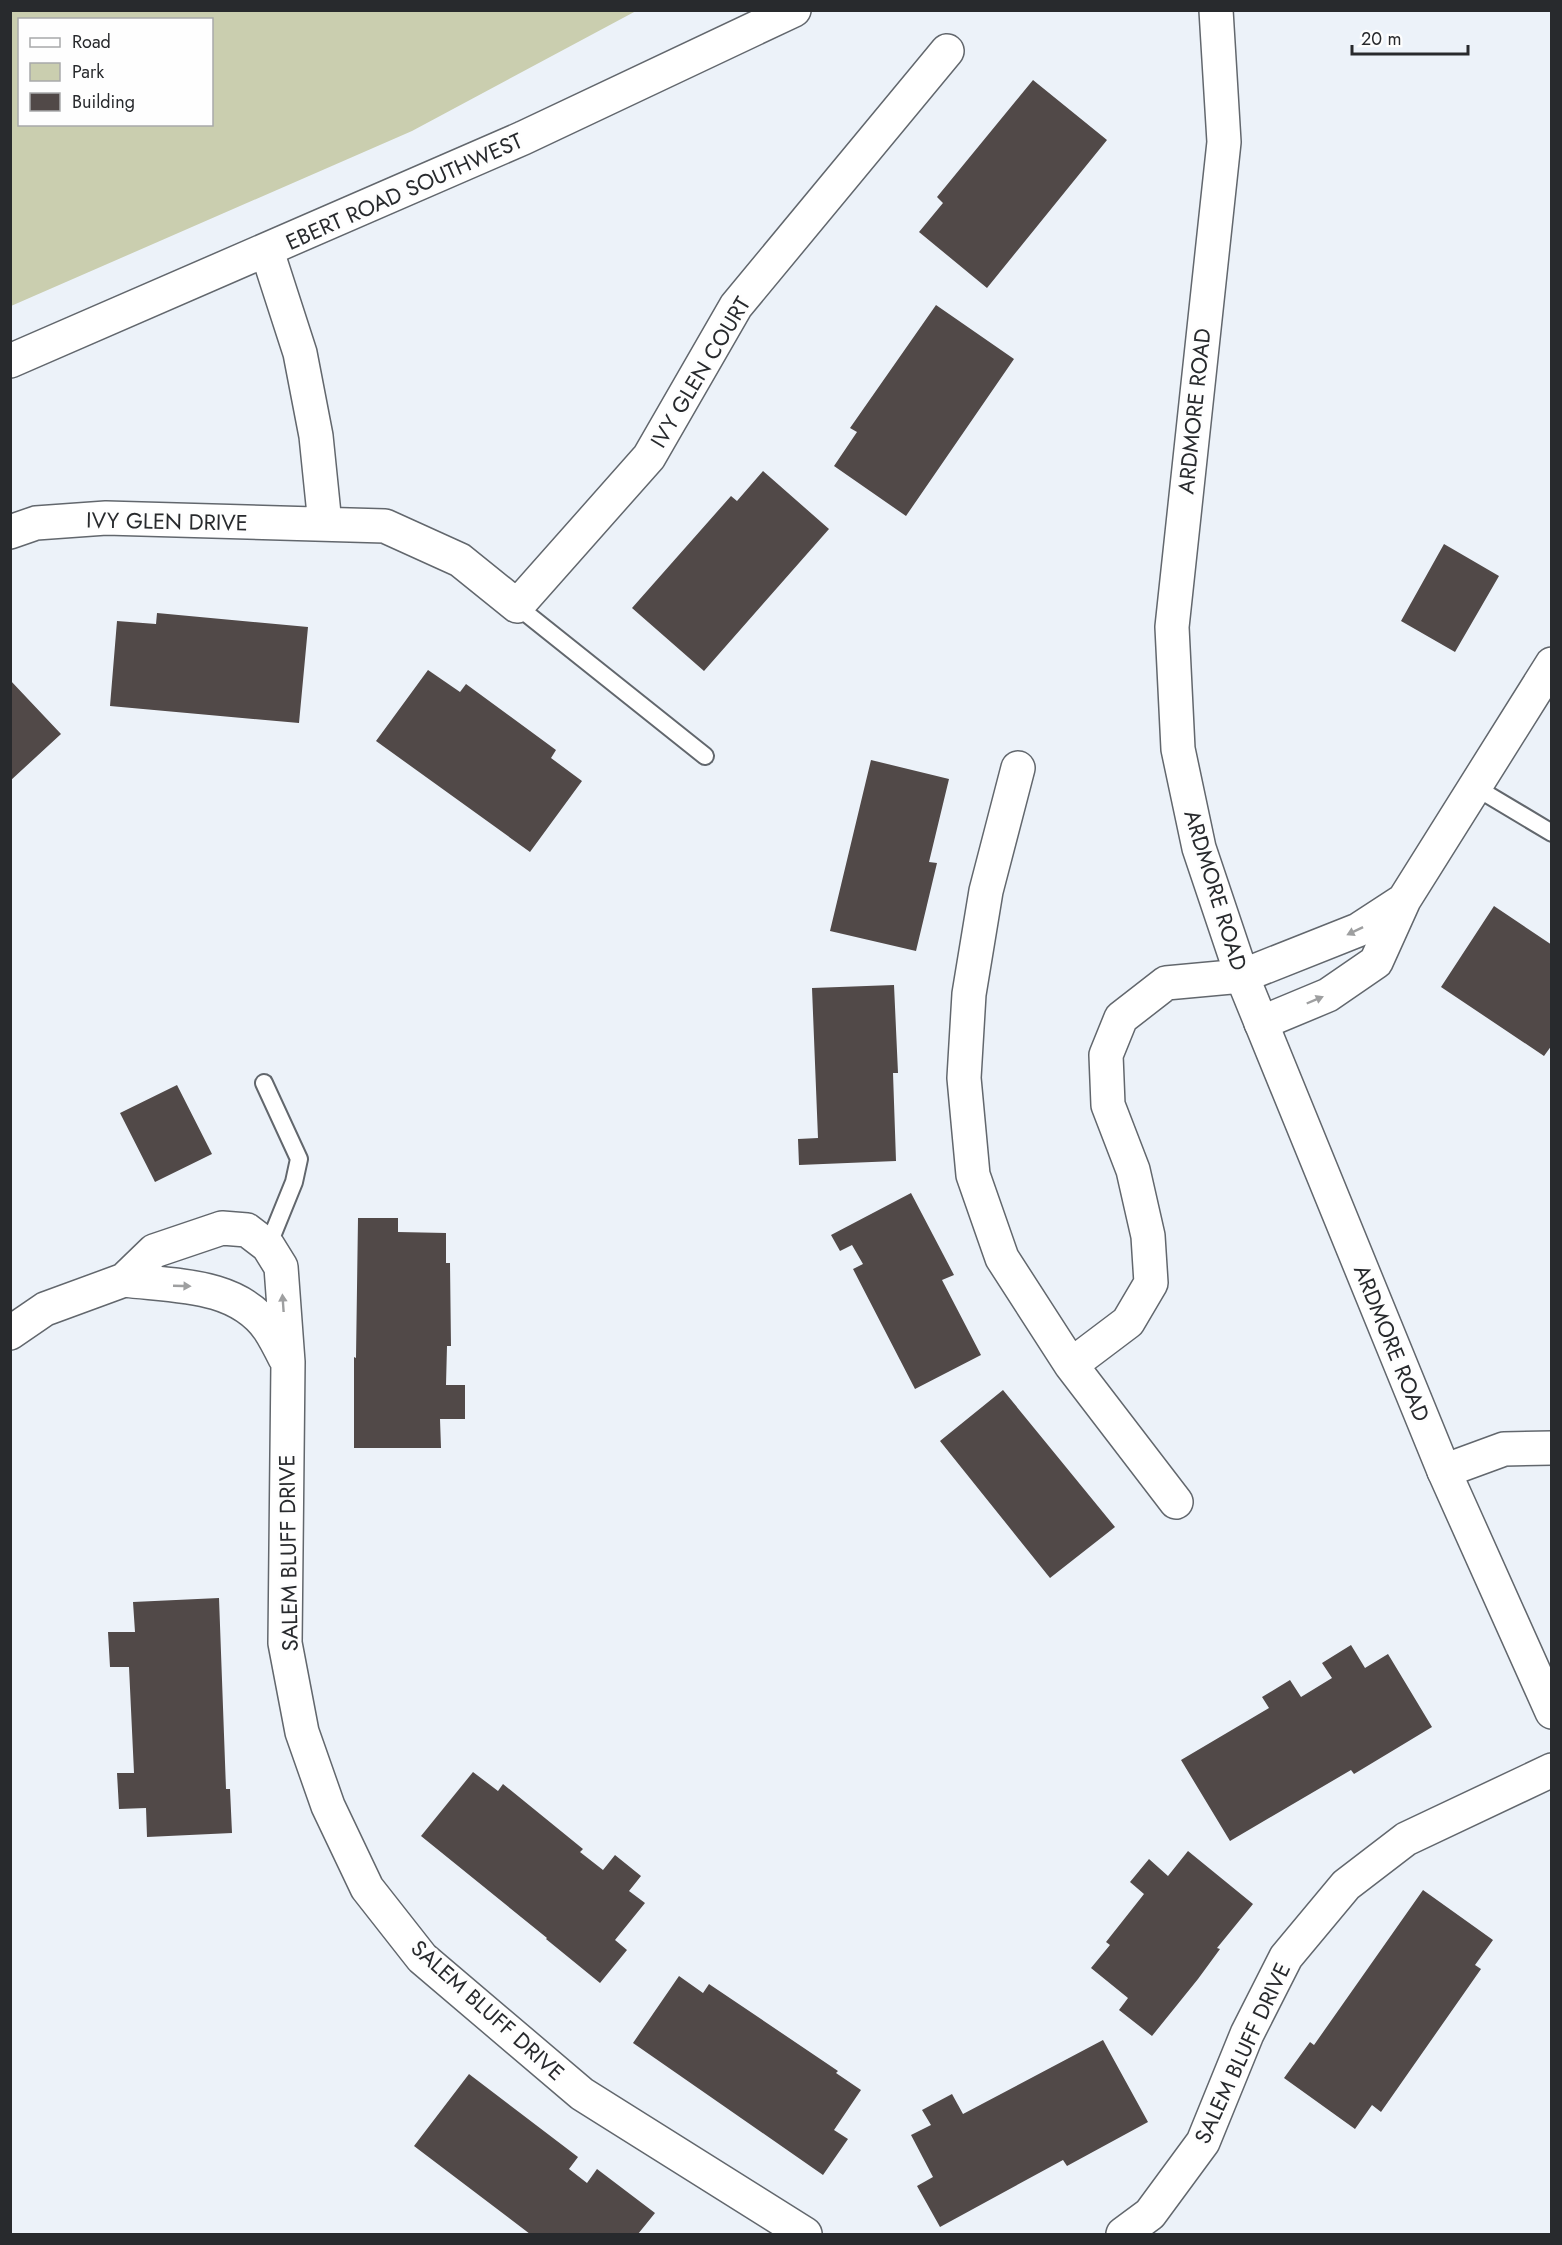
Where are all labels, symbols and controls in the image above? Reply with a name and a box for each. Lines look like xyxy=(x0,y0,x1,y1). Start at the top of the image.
legend xyxy=(18,18,213,126)
scale bar xyxy=(1352,18,1468,56)
text: 20 m xyxy=(1361,26,1401,52)
text: Road xyxy=(72,29,111,55)
text: Park xyxy=(72,59,104,85)
text: Building xyxy=(72,89,135,115)
street label: EBERT ROAD SOUTHWEST xyxy=(281,124,528,258)
street label: IVY GLEN COURT xyxy=(642,290,758,454)
street label: ARDMORE ROAD xyxy=(1169,326,1219,495)
street label: IVY GLEN DRIVE xyxy=(86,504,248,538)
street label: ARDMORE ROAD xyxy=(1176,806,1256,974)
one-way arrow xyxy=(1346,926,1363,935)
one-way arrow xyxy=(1306,995,1324,1004)
street label: ARDMORE ROAD xyxy=(1346,1260,1438,1426)
one-way arrow xyxy=(172,1281,191,1290)
one-way arrow xyxy=(279,1294,288,1313)
street label: SALEM BLUFF DRIVE xyxy=(270,1454,306,1652)
street label: SALEM BLUFF DRIVE xyxy=(404,1932,572,2088)
street label: SALEM BLUFF DRIVE xyxy=(1186,1957,1298,2149)

